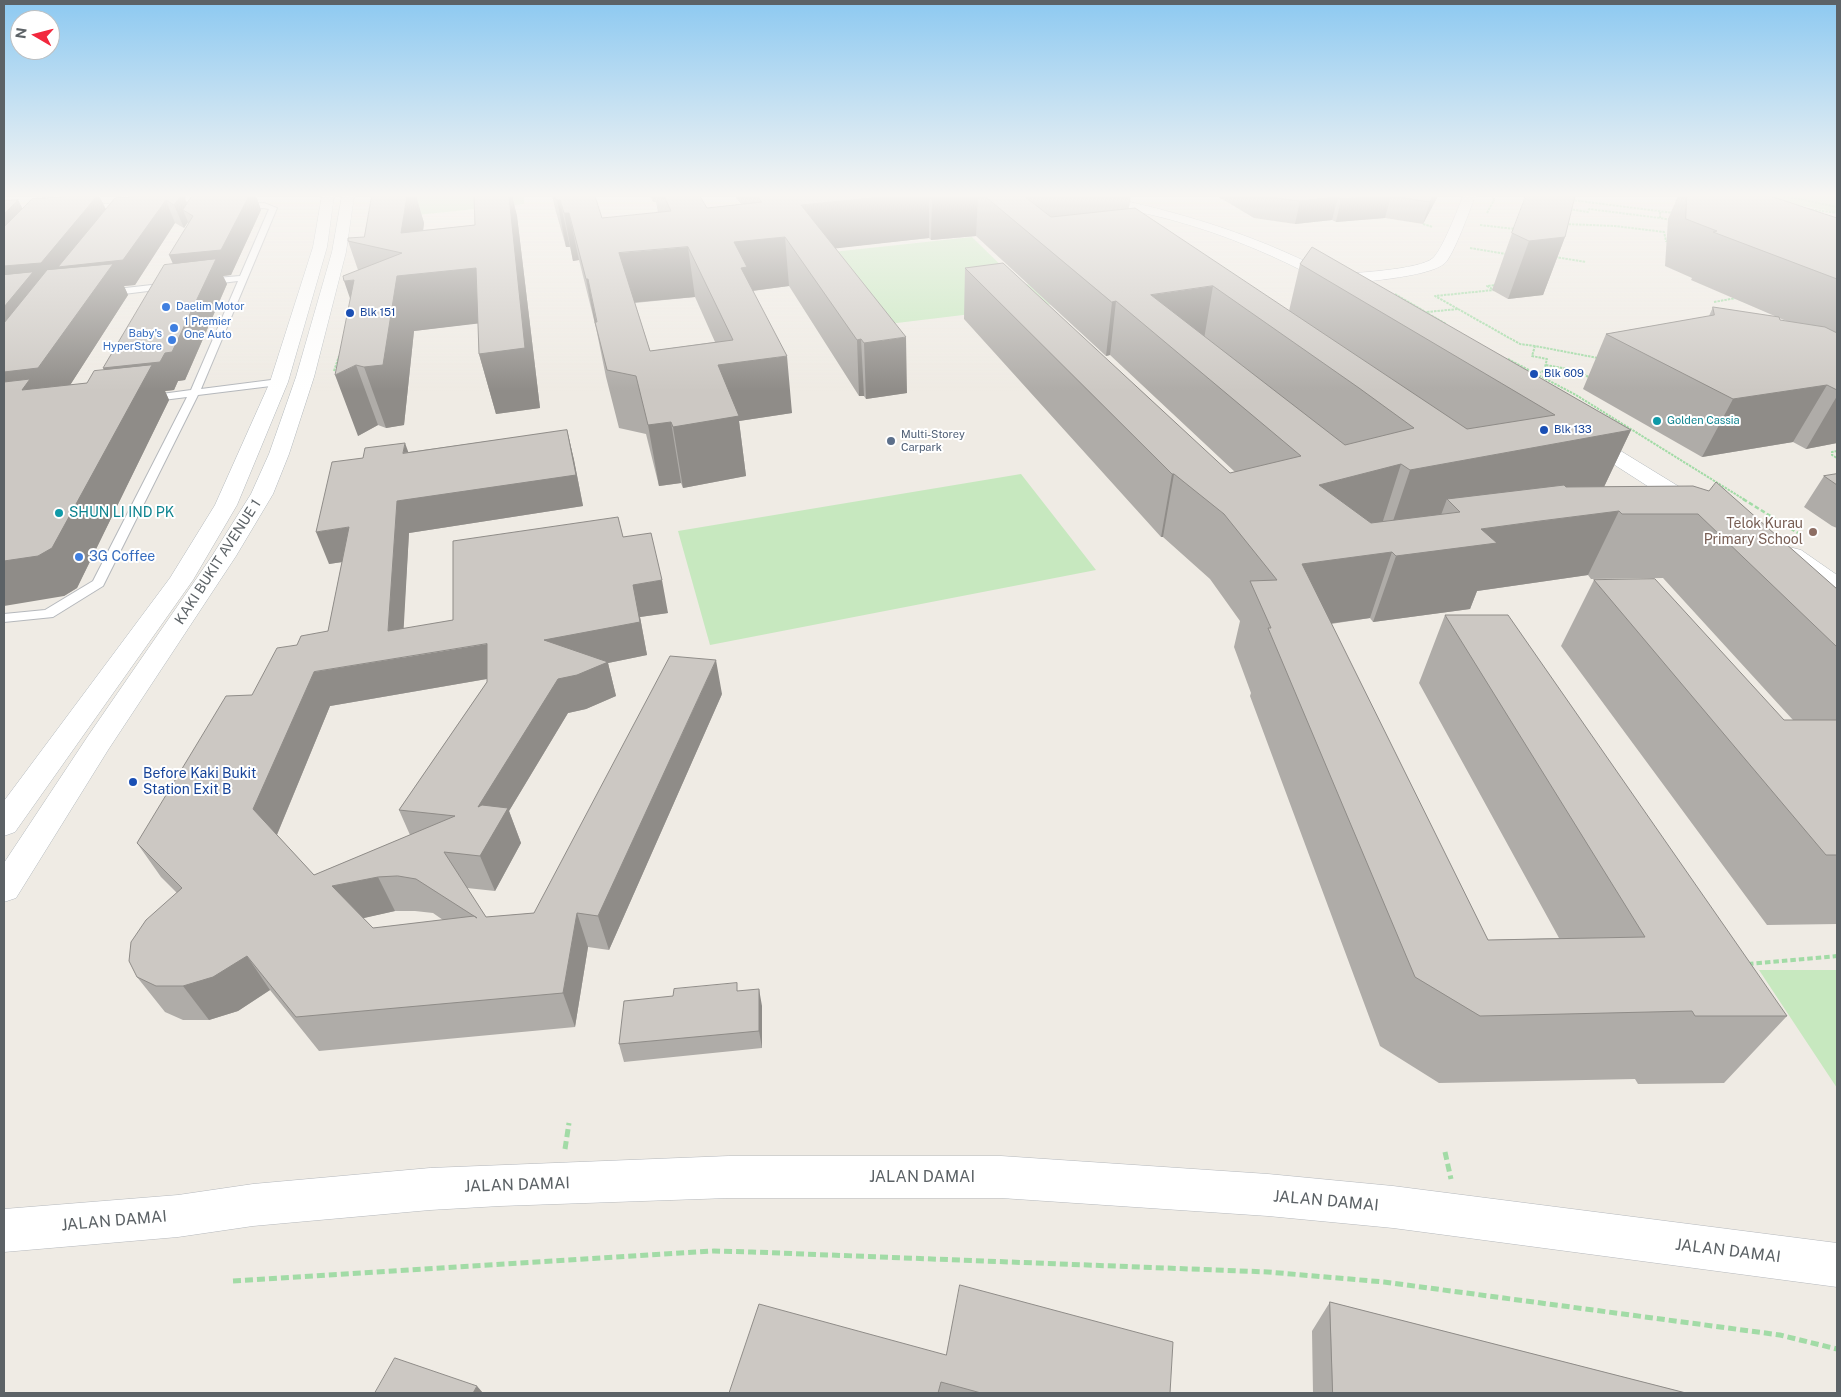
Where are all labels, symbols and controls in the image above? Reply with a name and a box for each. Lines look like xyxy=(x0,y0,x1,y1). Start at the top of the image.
north arrow xyxy=(10,10,60,60)
text: N xyxy=(12,27,30,40)
place label: Daelim Motor xyxy=(176,300,244,314)
marker: Daelim Motor xyxy=(160,301,172,313)
place label: Blk 151 xyxy=(360,306,396,320)
marker: Blk 151 xyxy=(344,307,356,319)
place label: 1 Premier One Auto xyxy=(184,315,232,341)
marker: 1 Premier One Auto xyxy=(168,322,180,334)
place label: Baby's HyperStore xyxy=(103,327,162,353)
marker: Baby's HyperStore xyxy=(166,334,178,346)
place label: Blk 609 xyxy=(1544,367,1584,381)
marker: Blk 609 xyxy=(1528,368,1540,380)
place label: Golden Cassia xyxy=(1667,414,1740,428)
marker: Golden Cassia xyxy=(1651,415,1663,427)
place label: Blk 133 xyxy=(1554,423,1592,437)
marker: Blk 133 xyxy=(1538,424,1550,436)
place label: Multi-Storey Carpark xyxy=(901,428,965,454)
marker: Multi-Storey Carpark xyxy=(885,435,897,447)
street label: KAKI BUKIT AVENUE 1 xyxy=(171,496,265,628)
place label: SHUN LI IND PK xyxy=(69,505,174,521)
marker: SHUN LI IND PK xyxy=(53,507,65,519)
place label: Telok Kurau Primary School xyxy=(1704,516,1803,548)
marker: Telok Kurau Primary School xyxy=(1807,526,1819,538)
place label: 3G Coffee xyxy=(89,549,155,565)
marker: 3G Coffee xyxy=(73,551,85,563)
place label: Before Kaki Bukit Station Exit B xyxy=(143,766,256,799)
marker: Before Kaki Bukit Station Exit B xyxy=(127,776,139,788)
street label: JALAN DAMAI xyxy=(869,1167,975,1187)
street label: JALAN DAMAI xyxy=(464,1174,570,1196)
street label: JALAN DAMAI xyxy=(1272,1187,1380,1215)
street label: JALAN DAMAI xyxy=(60,1207,168,1235)
street label: JALAN DAMAI xyxy=(1674,1235,1782,1267)

